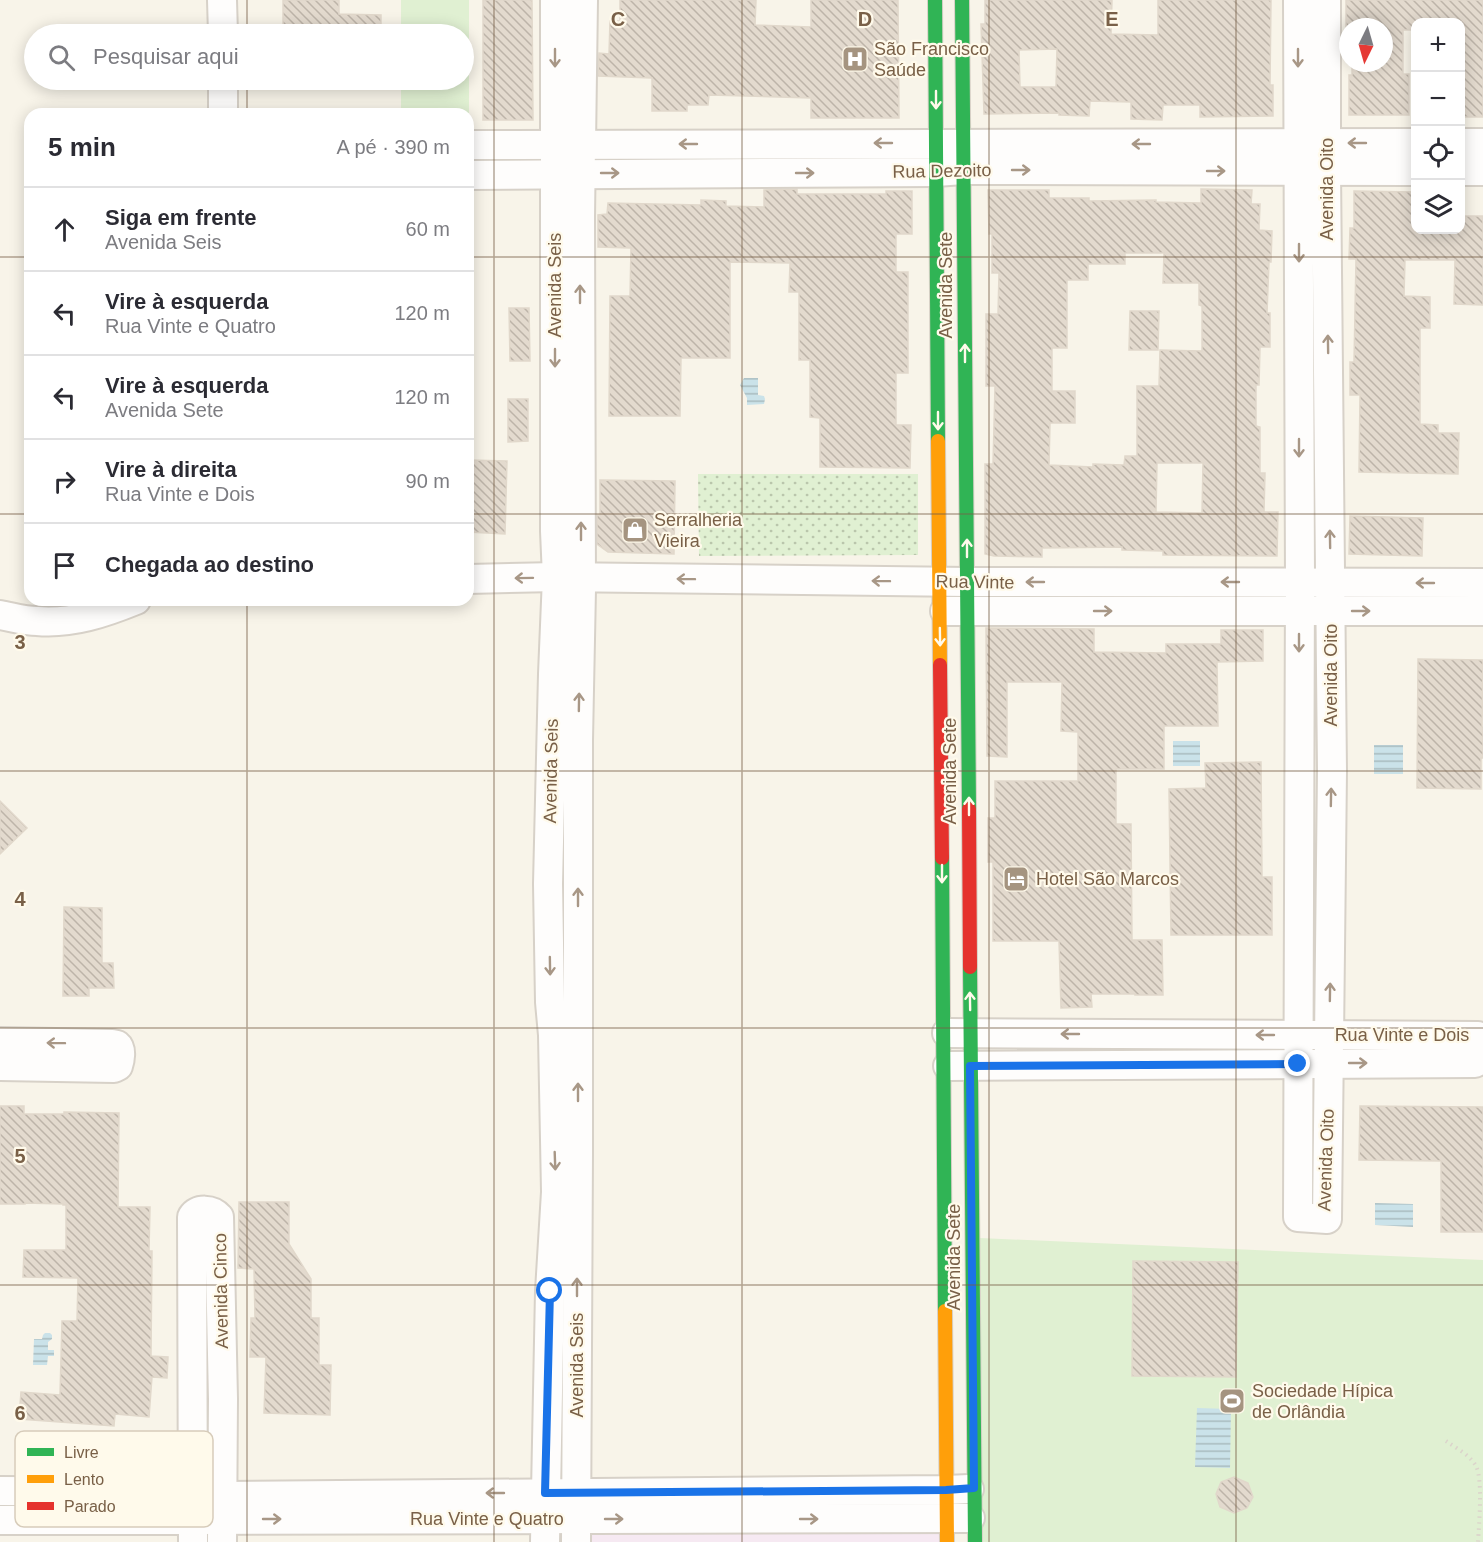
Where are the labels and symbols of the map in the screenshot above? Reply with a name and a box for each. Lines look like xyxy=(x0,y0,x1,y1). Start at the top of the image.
text: C xyxy=(611,8,625,30)
text: D xyxy=(858,8,872,30)
text: E xyxy=(1105,8,1119,30)
north arrow xyxy=(1339,18,1393,72)
place label: São Francisco Saúde xyxy=(874,39,989,80)
hospital icon: São Francisco Saúde xyxy=(840,44,870,74)
one-way arrow xyxy=(549,48,561,68)
one-way arrow xyxy=(1292,48,1304,68)
one-way arrow xyxy=(930,90,941,110)
one-way arrow xyxy=(874,137,894,149)
one-way arrow xyxy=(1132,138,1152,150)
street label: Avenida Oito xyxy=(1317,138,1337,240)
one-way arrow xyxy=(1348,138,1368,149)
one-way arrow xyxy=(679,139,699,150)
street label: Rua Dezoito xyxy=(892,160,992,182)
one-way arrow xyxy=(1011,164,1031,176)
one-way arrow xyxy=(1206,165,1226,177)
one-way arrow xyxy=(600,167,620,179)
one-way arrow xyxy=(795,167,815,179)
street label: Avenida Sete xyxy=(936,232,956,338)
street label: Avenida Seis xyxy=(545,233,565,337)
one-way arrow xyxy=(1293,243,1305,263)
one-way arrow xyxy=(574,284,586,304)
one-way arrow xyxy=(1322,335,1334,355)
one-way arrow xyxy=(959,343,971,363)
one-way arrow xyxy=(549,348,561,368)
one-way arrow xyxy=(932,411,944,431)
one-way arrow xyxy=(1293,438,1305,458)
place label: Serralheria Vieira xyxy=(654,510,743,551)
shop icon: Serralheria Vieira xyxy=(620,515,650,545)
one-way arrow xyxy=(575,521,587,541)
one-way arrow xyxy=(1324,530,1336,550)
one-way arrow xyxy=(961,538,973,558)
street label: Rua Vinte xyxy=(935,571,1015,593)
one-way arrow xyxy=(515,572,535,584)
one-way arrow xyxy=(676,573,696,585)
one-way arrow xyxy=(871,575,891,587)
one-way arrow xyxy=(1025,576,1045,588)
one-way arrow xyxy=(1220,576,1240,588)
one-way arrow xyxy=(1415,577,1435,589)
one-way arrow xyxy=(1092,605,1112,617)
one-way arrow xyxy=(1350,605,1370,617)
street label: Avenida Oito xyxy=(1321,624,1341,726)
one-way arrow xyxy=(934,627,946,647)
text: 3 xyxy=(14,631,26,653)
one-way arrow xyxy=(1293,633,1305,653)
one-way arrow xyxy=(573,693,585,713)
street label: Avenida Seis xyxy=(540,718,562,824)
street label: Avenida Sete xyxy=(940,718,960,824)
one-way arrow xyxy=(1326,788,1337,808)
one-way arrow xyxy=(963,796,975,816)
one-way arrow xyxy=(936,864,948,884)
hotel icon: Hotel São Marcos xyxy=(1001,864,1031,894)
place label: Hotel São Marcos xyxy=(1036,869,1179,889)
text: 4 xyxy=(14,888,26,910)
one-way arrow xyxy=(572,888,584,908)
one-way arrow xyxy=(544,956,555,976)
one-way arrow xyxy=(1324,983,1335,1003)
one-way arrow xyxy=(964,991,976,1011)
street label: Rua Vinte e Dois xyxy=(1335,1025,1469,1045)
one-way arrow xyxy=(1060,1028,1080,1040)
one-way arrow xyxy=(1255,1029,1275,1041)
one-way arrow xyxy=(47,1037,67,1049)
route end xyxy=(1284,1050,1310,1076)
one-way arrow xyxy=(1348,1058,1368,1069)
one-way arrow xyxy=(572,1083,584,1103)
street label: Avenida Oito xyxy=(1314,1108,1338,1212)
text: 5 xyxy=(14,1145,26,1167)
one-way arrow xyxy=(549,1151,561,1171)
street label: Avenida Sete xyxy=(944,1204,964,1310)
street label: Avenida Cinco xyxy=(210,1233,232,1349)
route start xyxy=(536,1277,562,1303)
one-way arrow xyxy=(571,1278,583,1298)
street label: Avenida Seis xyxy=(567,1313,587,1417)
place label: Sociedade Hípica de Orlândia xyxy=(1252,1381,1394,1422)
sports icon: Sociedade Hípica de Orlândia xyxy=(1217,1386,1247,1416)
text: 6 xyxy=(14,1402,26,1424)
legend xyxy=(15,1431,213,1527)
text: Livre xyxy=(64,1444,99,1461)
text: Lento xyxy=(64,1471,104,1488)
one-way arrow xyxy=(486,1487,506,1499)
text: Parado xyxy=(64,1498,116,1515)
street label: Rua Vinte e Quatro xyxy=(410,1509,564,1529)
one-way arrow xyxy=(262,1513,282,1525)
one-way arrow xyxy=(604,1513,624,1525)
one-way arrow xyxy=(799,1513,819,1525)

